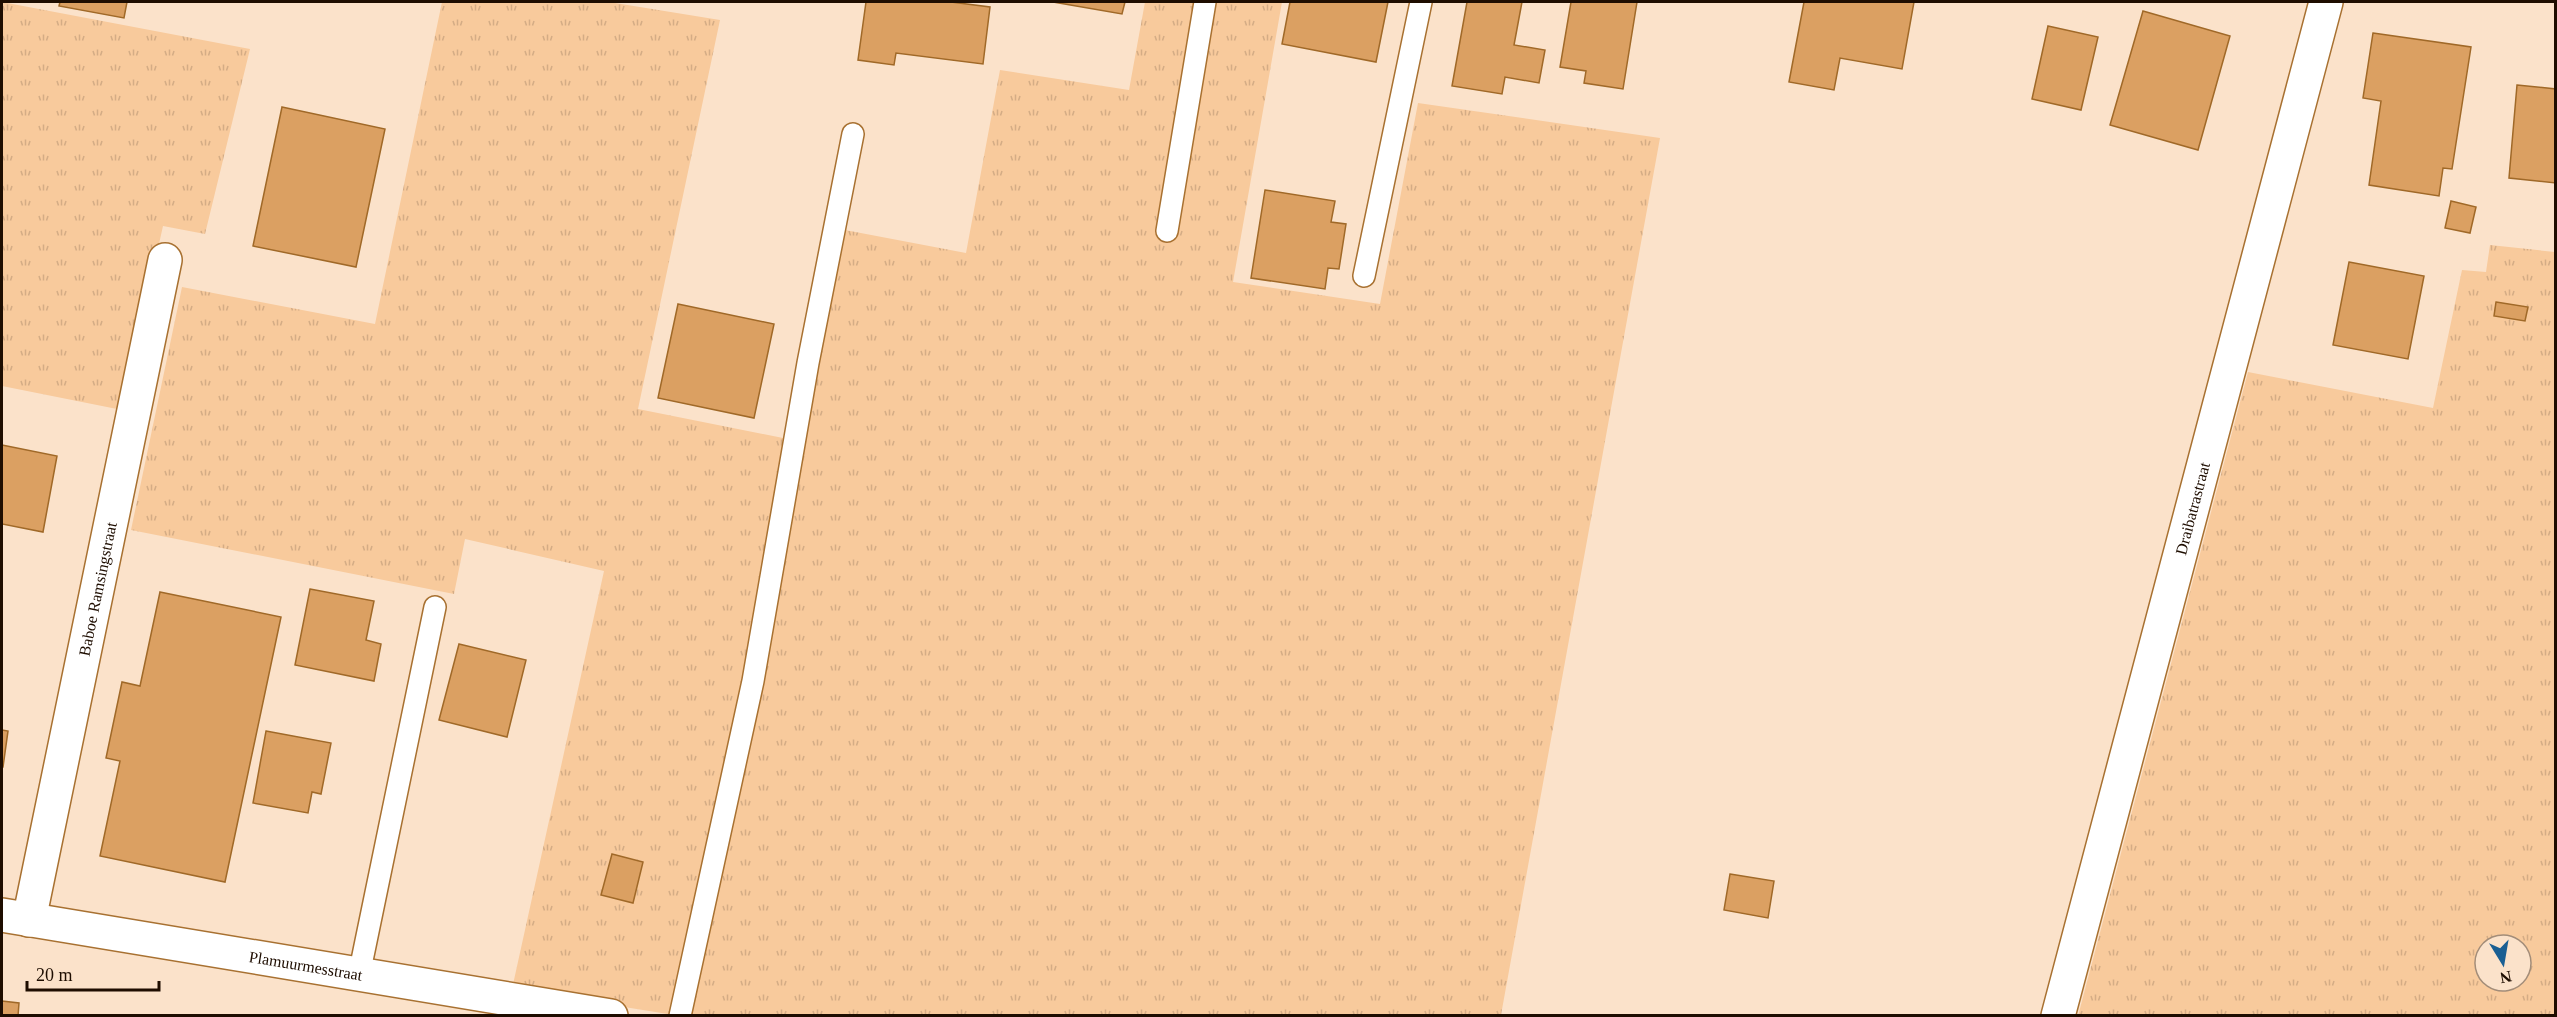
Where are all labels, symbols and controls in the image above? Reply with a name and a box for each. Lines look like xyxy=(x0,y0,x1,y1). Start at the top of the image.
street label: Draibatrastraat xyxy=(2172,460,2213,557)
street label: Baboe Ramsingstraat xyxy=(75,520,119,658)
north arrow xyxy=(2473,933,2533,993)
street label: Plamuurmesstraat xyxy=(248,948,364,983)
scale bar xyxy=(27,954,159,992)
text: 20 m xyxy=(36,965,73,985)
text: N xyxy=(2498,968,2513,987)

